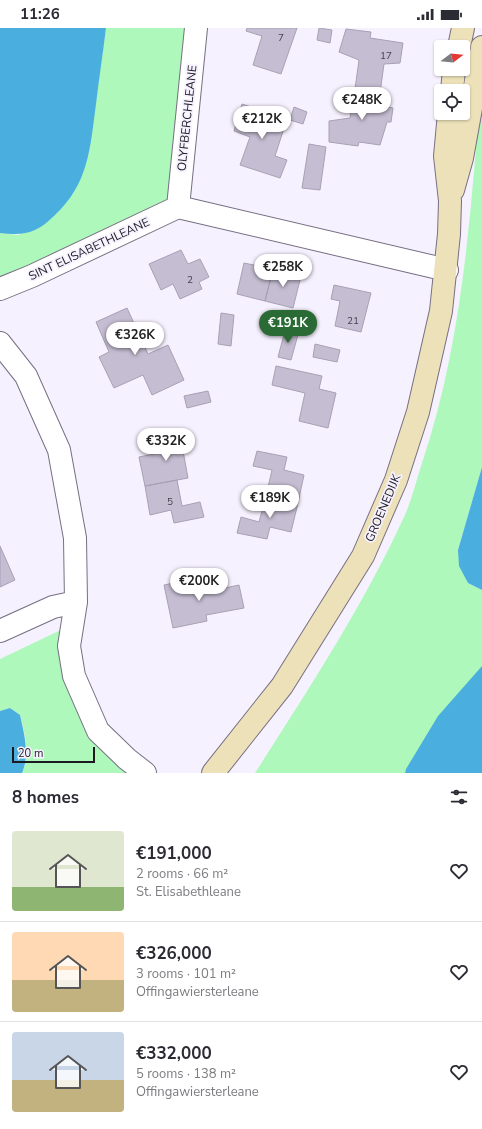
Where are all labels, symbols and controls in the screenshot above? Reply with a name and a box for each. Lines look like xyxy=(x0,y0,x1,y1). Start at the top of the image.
text: 11:26 xyxy=(20,4,60,24)
house number: 7 xyxy=(278,31,284,45)
north arrow xyxy=(434,40,470,76)
map controls xyxy=(434,40,470,120)
house number: 17 xyxy=(380,49,392,63)
street label: OLYFBERCHLEANE xyxy=(173,64,201,172)
button: locate xyxy=(434,84,470,120)
pin: €248K xyxy=(334,87,390,121)
text: €248K xyxy=(342,91,382,109)
pin: €212K xyxy=(234,106,290,140)
text: €212K xyxy=(242,110,282,128)
street label: SINT ELISABETHLEANE xyxy=(26,214,152,284)
pin: €258K xyxy=(255,254,311,288)
text: €258K xyxy=(263,258,303,276)
house number: 2 xyxy=(187,273,193,287)
pin: €191K xyxy=(260,310,316,344)
text: €191K xyxy=(268,314,308,332)
house number: 21 xyxy=(347,314,359,328)
pin: €326K xyxy=(107,322,163,356)
text: €326K xyxy=(115,326,155,344)
pin: €332K xyxy=(138,428,194,462)
text: €332K xyxy=(146,432,186,450)
street label: GROENEDIJK xyxy=(362,471,405,544)
pin: €189K xyxy=(242,485,298,519)
text: €189K xyxy=(250,489,290,507)
house number: 5 xyxy=(167,495,173,509)
pin: €200K xyxy=(171,568,227,602)
text: €200K xyxy=(179,572,219,590)
scale bar xyxy=(12,745,95,764)
text: 20 m xyxy=(18,746,43,761)
text: 8 homes xyxy=(12,786,79,809)
icon: filters xyxy=(448,786,470,808)
text: €191,000 xyxy=(136,842,212,865)
icon: home xyxy=(44,847,92,895)
icon: heart xyxy=(448,860,470,882)
text: 2 rooms · 66 m² xyxy=(136,865,228,883)
text: St. Elisabethleane xyxy=(136,883,241,901)
text: €326,000 xyxy=(136,942,212,965)
icon: home xyxy=(44,948,92,996)
icon: heart xyxy=(448,961,470,983)
text: 3 rooms · 101 m² xyxy=(136,965,236,983)
text: Offingawiersterleane xyxy=(136,983,259,1001)
text: €332,000 xyxy=(136,1042,212,1065)
icon: home xyxy=(44,1048,92,1096)
icon: heart xyxy=(448,1061,470,1083)
text: 5 rooms · 138 m² xyxy=(136,1065,236,1083)
text: Offingawiersterleane xyxy=(136,1083,259,1101)

